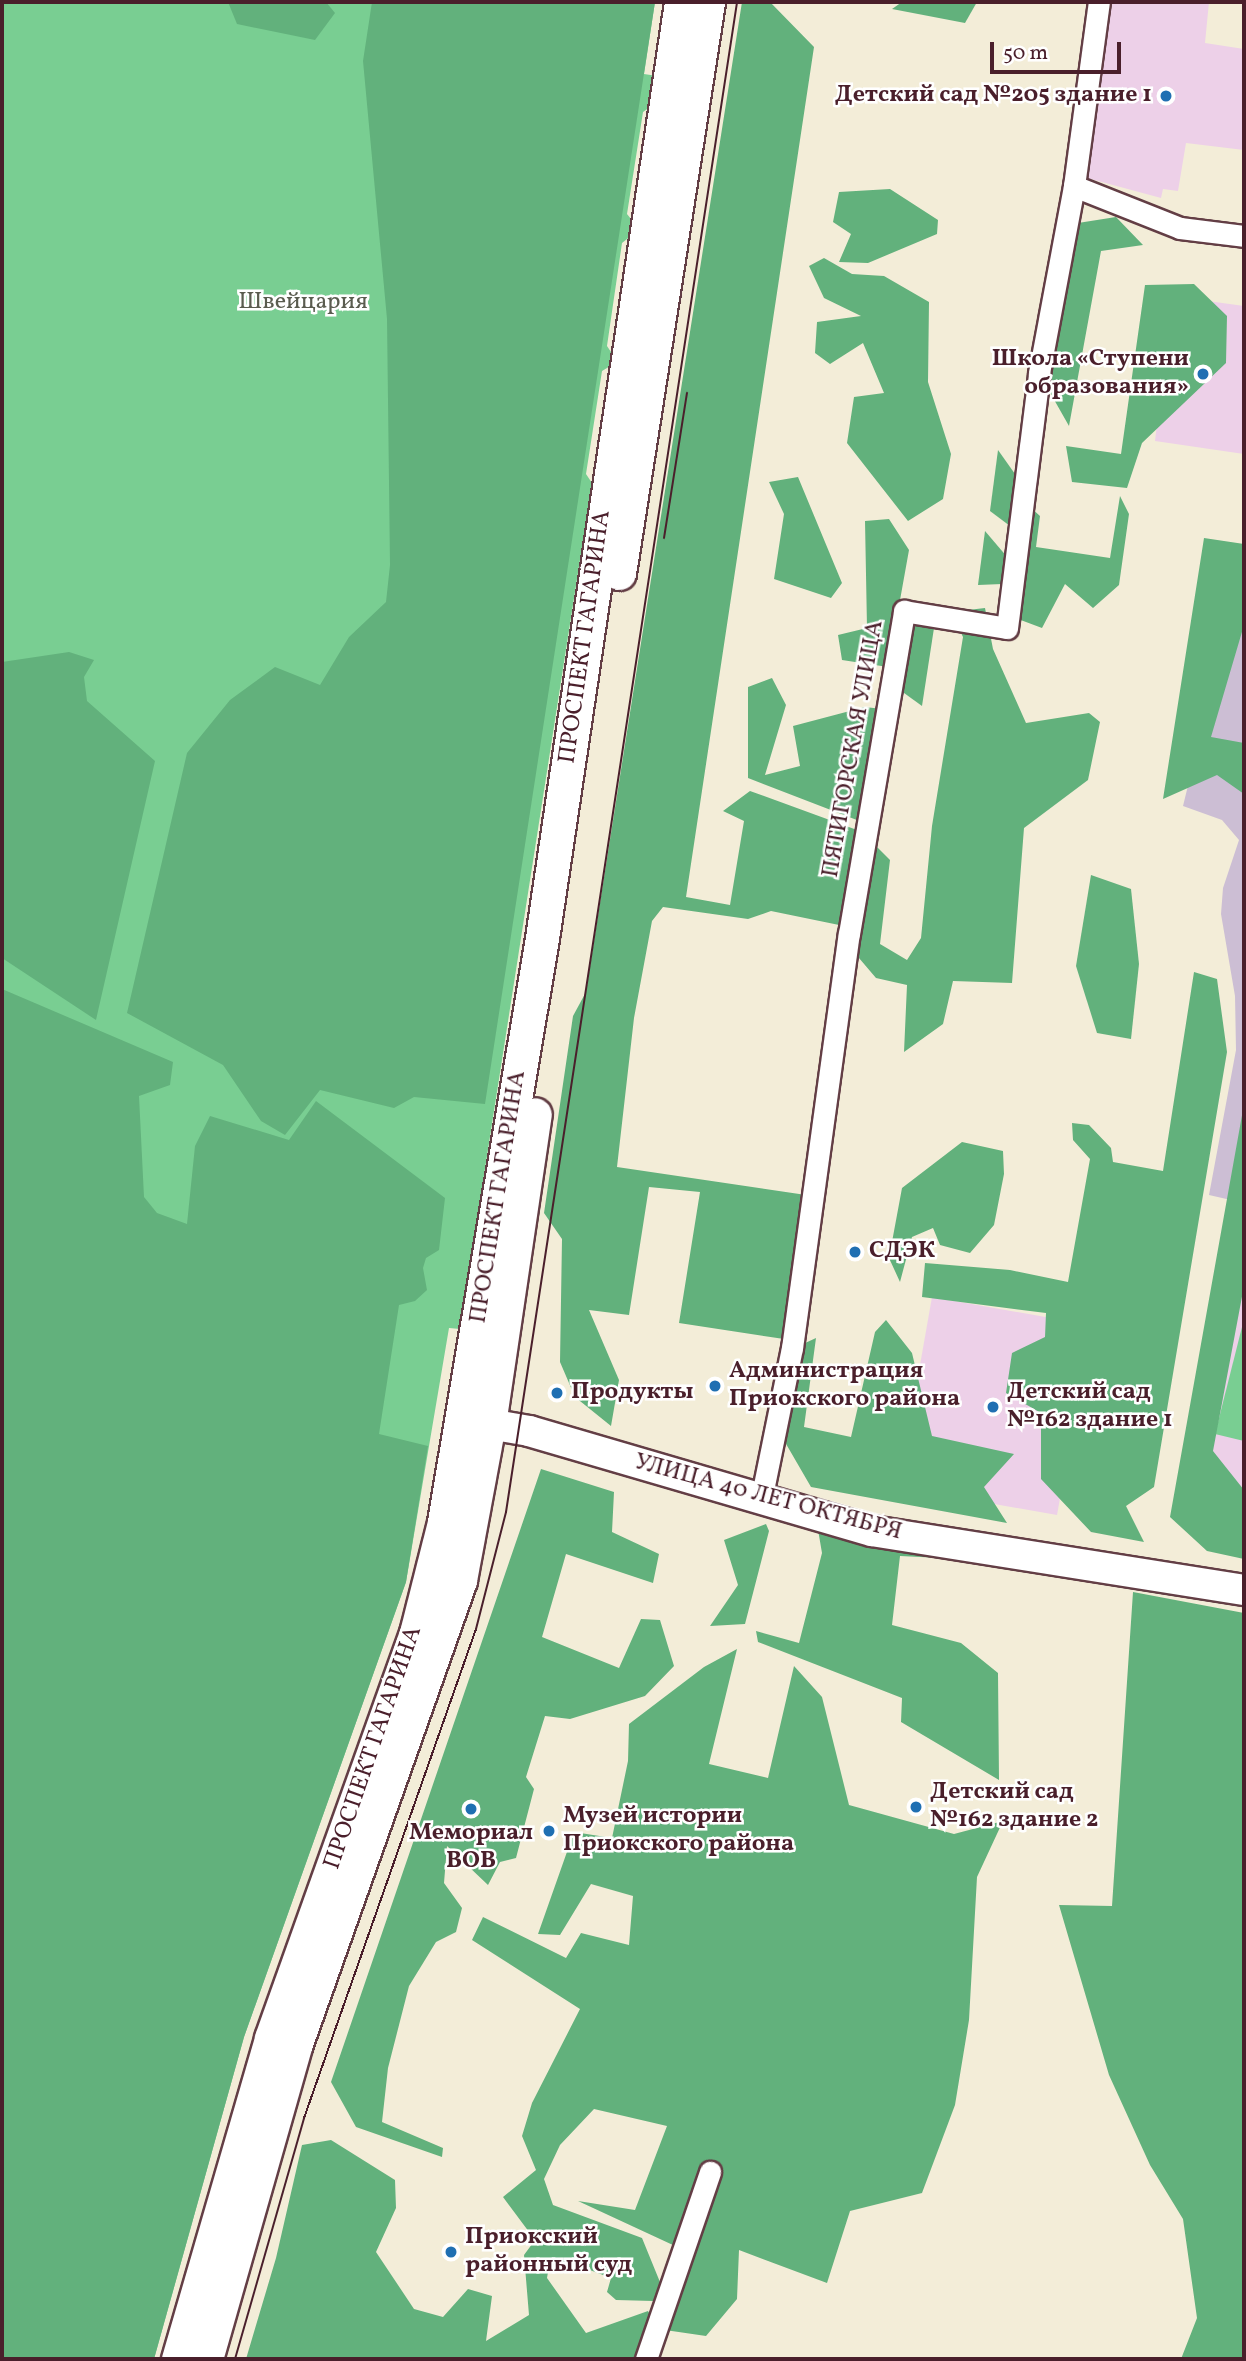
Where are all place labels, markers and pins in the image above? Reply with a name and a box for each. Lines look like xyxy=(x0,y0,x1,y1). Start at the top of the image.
place label: Детский сад №205 здание 1 xyxy=(835,82,1152,110)
marker: Детский сад №205 здание 1 xyxy=(1158,88,1174,104)
place label: Школа «Ступени образования» xyxy=(992,346,1189,402)
marker: Школа «Ступени образования» xyxy=(1195,366,1211,382)
place label: СДЭК xyxy=(869,1238,935,1266)
marker: СДЭК xyxy=(847,1244,863,1260)
place label: Администрация Приокского района xyxy=(729,1358,960,1414)
marker: Администрация Приокского района xyxy=(707,1378,723,1394)
place label: Продукты xyxy=(571,1379,694,1407)
place label: Детский сад №162 здание 1 xyxy=(1007,1379,1173,1435)
marker: Продукты xyxy=(549,1385,565,1401)
marker: Детский сад №162 здание 1 xyxy=(985,1399,1001,1415)
place label: Детский сад №162 здание 2 xyxy=(930,1779,1098,1835)
marker: Детский сад №162 здание 2 xyxy=(908,1799,924,1815)
marker: Мемориал ВОВ xyxy=(463,1801,479,1817)
place label: Музей истории Приокского района xyxy=(563,1803,794,1859)
place label: Мемориал ВОВ xyxy=(409,1820,533,1876)
marker: Музей истории Приокского района xyxy=(541,1823,557,1839)
place label: Приокский районный суд xyxy=(465,2224,632,2280)
marker: Приокский районный суд xyxy=(443,2244,459,2260)

